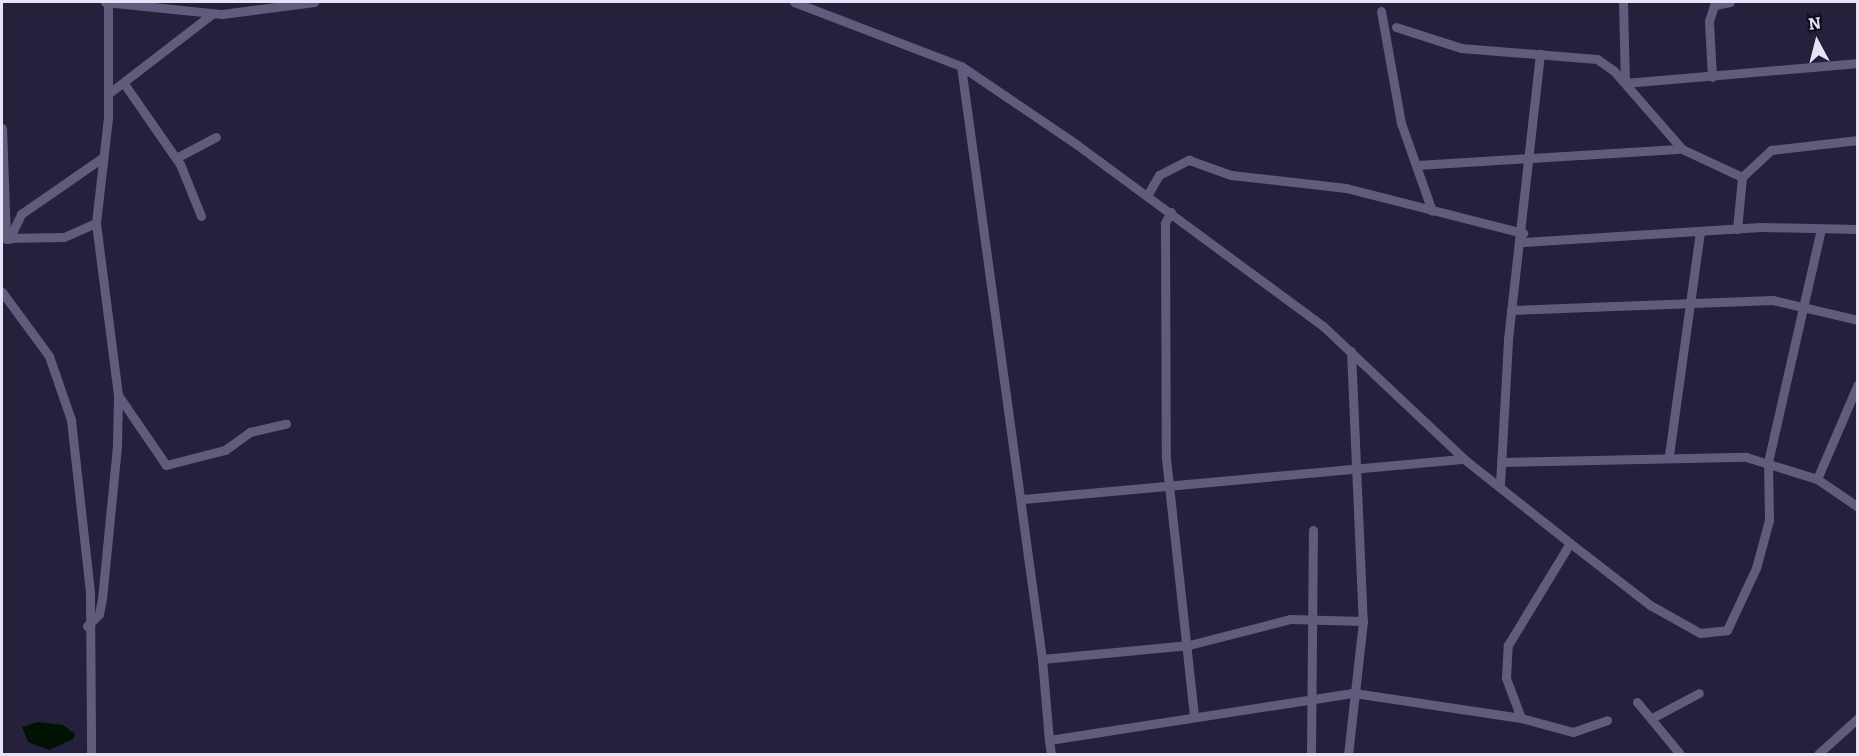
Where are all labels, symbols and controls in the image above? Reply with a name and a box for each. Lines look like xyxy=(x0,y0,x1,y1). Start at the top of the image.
north arrow xyxy=(1787,12,1847,72)
text: N xyxy=(1807,13,1822,34)

